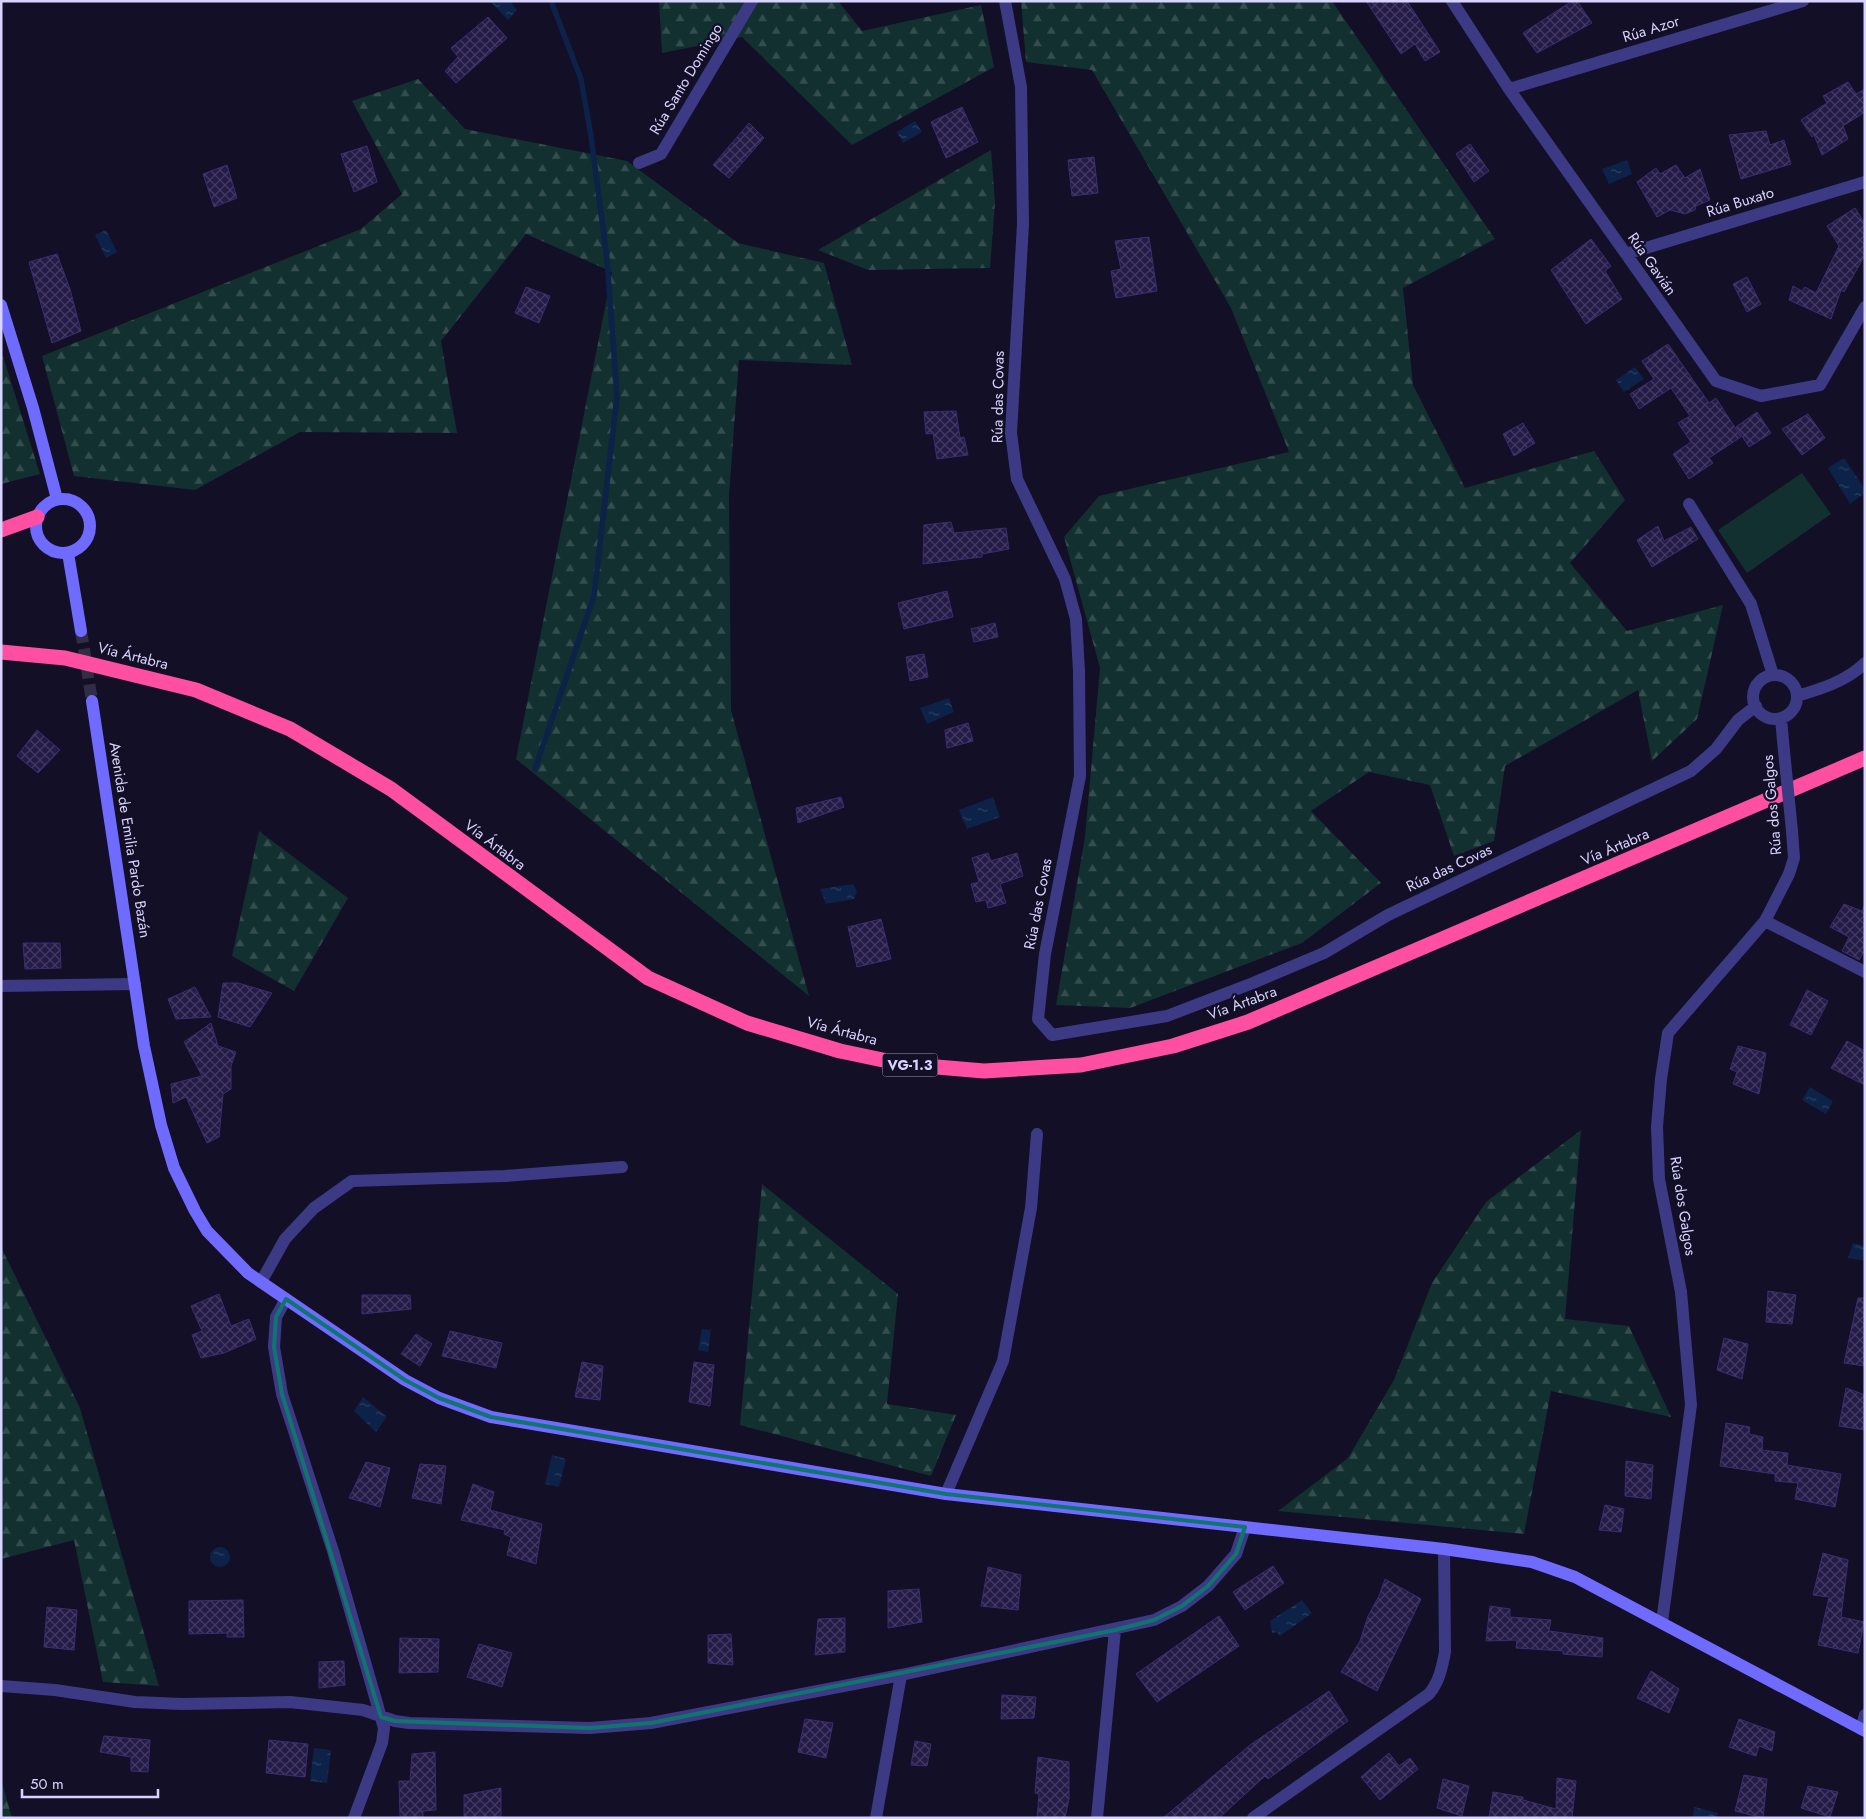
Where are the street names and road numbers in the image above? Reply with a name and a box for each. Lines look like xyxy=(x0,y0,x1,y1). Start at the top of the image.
street label: Rúa Azor xyxy=(1620,10,1683,48)
street label: Rúa Santo Domingo xyxy=(644,19,728,139)
street label: Rúa Buxato xyxy=(1704,181,1776,223)
street label: Rúa Gavián xyxy=(1622,228,1682,300)
street label: Rúa das Covas xyxy=(986,351,1010,443)
street label: Vía Ártabra xyxy=(95,637,171,675)
street label: Avenida de Emilia Pardo Bazán xyxy=(104,740,156,940)
street label: Rúa dos Galgos xyxy=(1757,754,1787,856)
street label: Vía Ártabra xyxy=(460,814,530,876)
street label: Vía Ártabra xyxy=(1577,823,1653,871)
street label: Rúa das Covas xyxy=(1402,839,1496,897)
street label: Rúa das Covas xyxy=(1018,857,1058,951)
street label: Vía Ártabra xyxy=(1204,980,1280,1026)
street label: Vía Ártabra xyxy=(804,1011,880,1051)
road number: VG-1.3 xyxy=(882,1054,938,1076)
street label: Rúa dos Galgos xyxy=(1664,1155,1702,1257)

